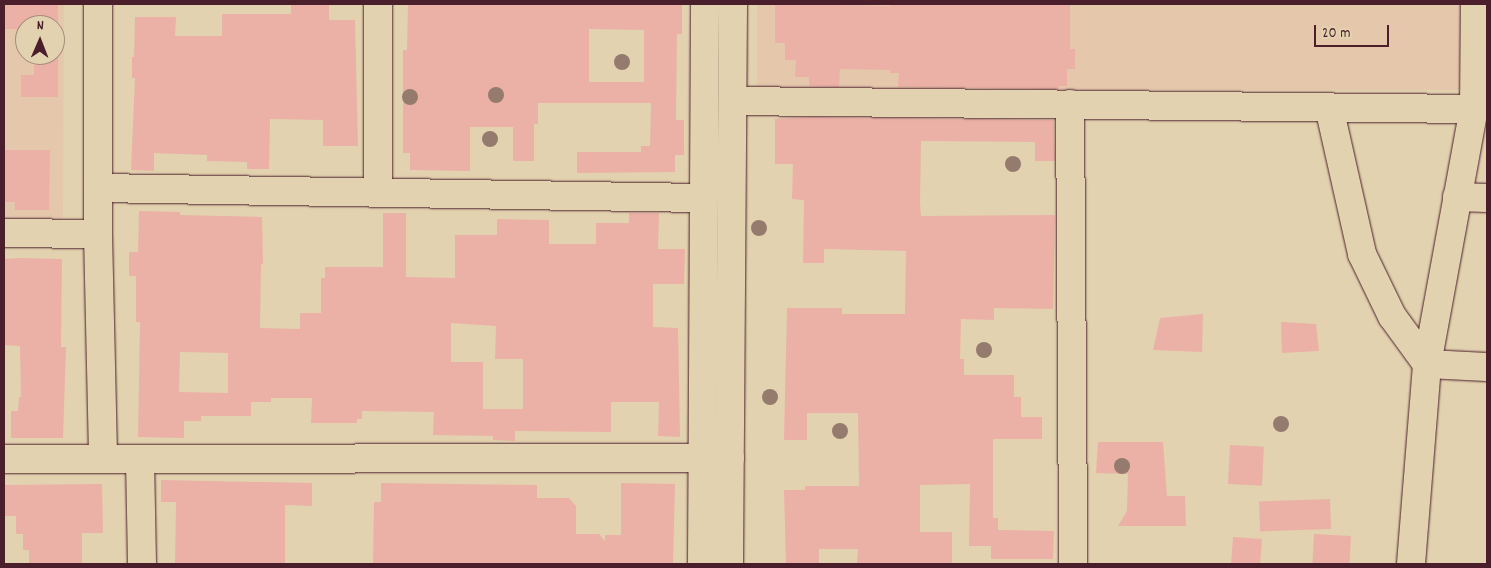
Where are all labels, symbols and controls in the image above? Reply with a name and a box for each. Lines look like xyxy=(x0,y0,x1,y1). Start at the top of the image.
north arrow xyxy=(15,15,65,65)
scale bar xyxy=(1316,15,1391,47)
text: N xyxy=(37,16,44,36)
text: 20 m xyxy=(1322,23,1350,45)

